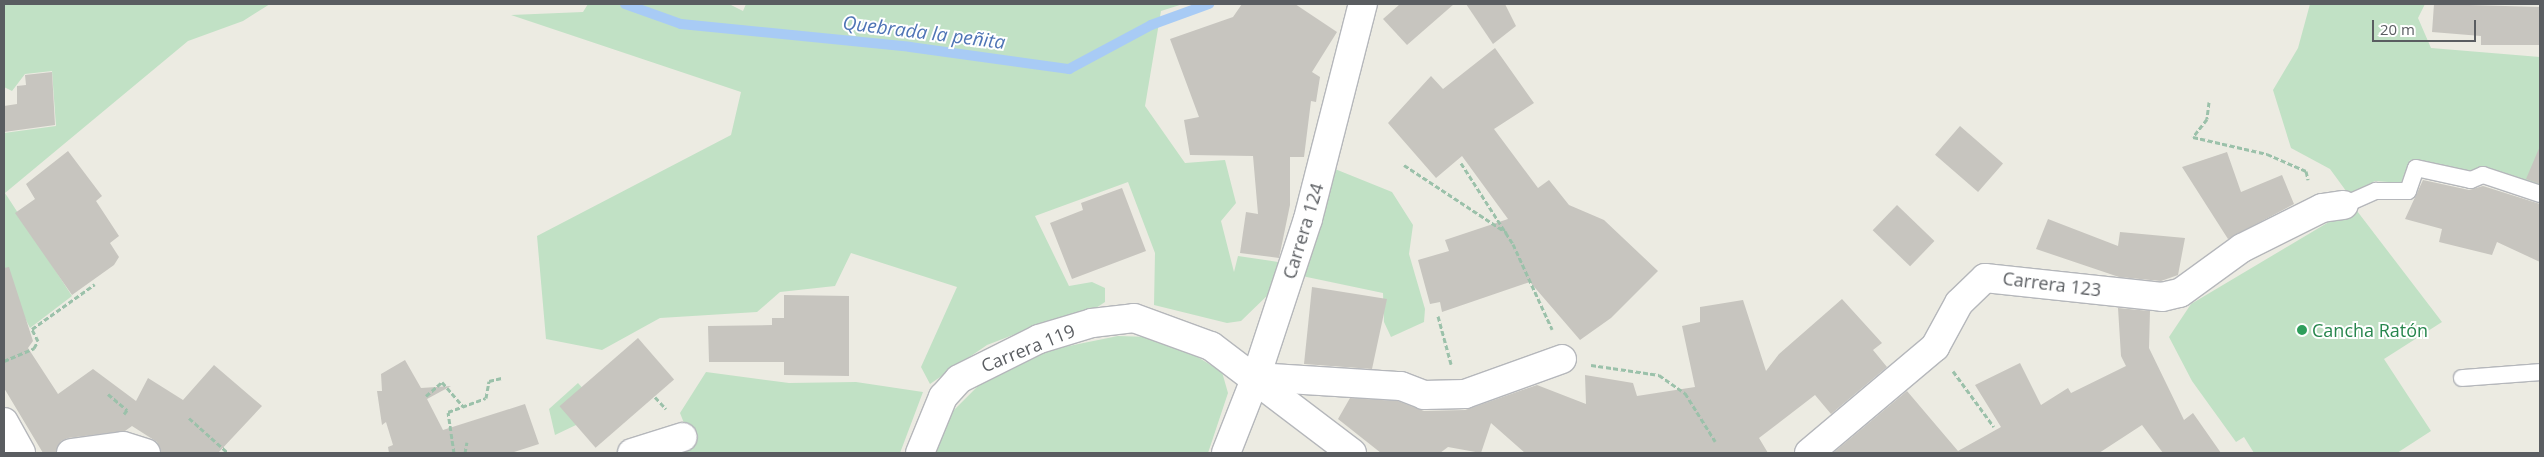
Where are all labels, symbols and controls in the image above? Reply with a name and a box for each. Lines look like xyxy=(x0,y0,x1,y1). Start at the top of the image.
scale bar xyxy=(2374,10,2478,42)
water label: Quebrada la peñita xyxy=(841,12,1007,54)
text: 20 m xyxy=(2380,19,2415,39)
street label: Carrera 124 xyxy=(1278,180,1328,282)
street label: Carrera 123 xyxy=(2002,267,2102,301)
street label: Carrera 119 xyxy=(978,319,1078,377)
place label: Cancha Ratón xyxy=(2312,319,2428,341)
marker: Cancha Ratón xyxy=(2296,324,2308,336)

